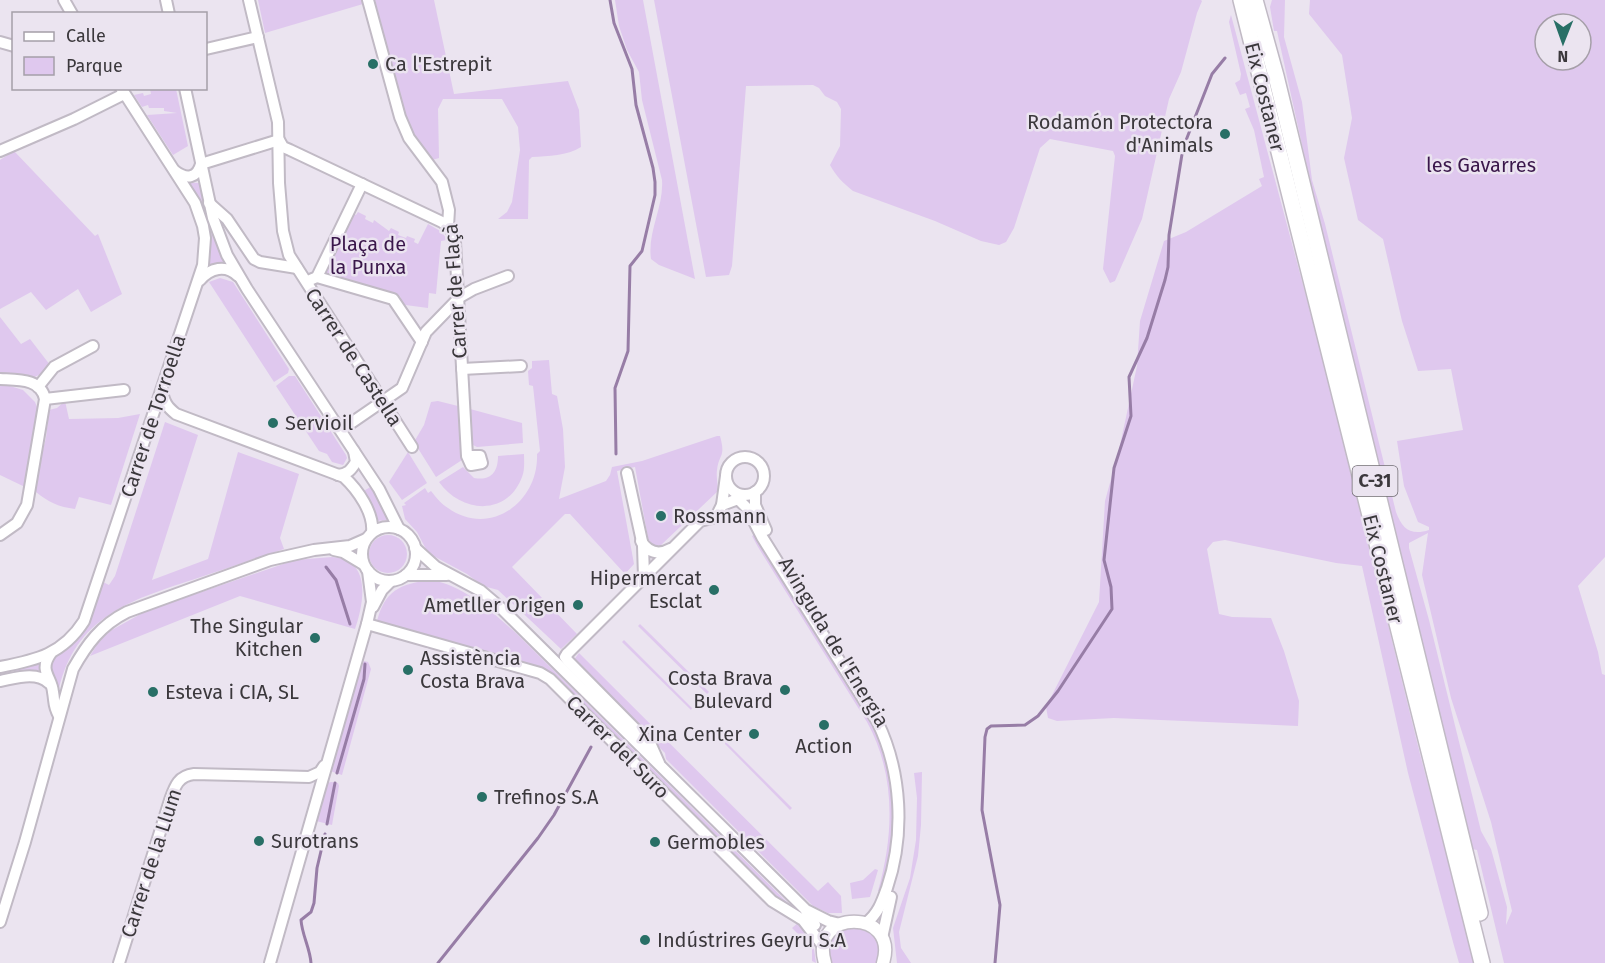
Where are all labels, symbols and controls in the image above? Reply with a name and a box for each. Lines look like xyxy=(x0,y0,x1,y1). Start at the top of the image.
legend xyxy=(12,12,207,90)
north arrow xyxy=(1533,12,1593,72)
text: Calle xyxy=(66,25,106,47)
street label: Eix Costaner xyxy=(1240,40,1290,154)
text: N xyxy=(1557,47,1568,66)
place label: Ca l'Estrepit xyxy=(385,52,493,76)
text: Parque xyxy=(66,55,123,77)
marker: Ca l'Estrepit xyxy=(366,57,380,71)
place label: Rodamón Protectora d'Animals xyxy=(1027,110,1213,157)
marker: Rodamón Protectora d'Animals xyxy=(1218,127,1232,141)
park label: les Gavarres xyxy=(1426,153,1536,177)
street label: Carrer de Flaçà xyxy=(438,223,473,359)
park label: Plaça de la Punxa xyxy=(330,232,406,279)
street label: Carrer de Castella xyxy=(300,283,408,431)
street label: Carrer de Torroella xyxy=(115,332,191,500)
place label: Servioil xyxy=(285,411,353,435)
marker: Servioil xyxy=(266,416,280,430)
road number: C-31 xyxy=(1352,466,1398,496)
place label: Rossmann xyxy=(673,504,766,528)
marker: Rossmann xyxy=(654,509,668,523)
street label: Eix Costaner xyxy=(1358,512,1408,626)
street label: Avinguda de l'Energia xyxy=(774,553,894,731)
place label: Hipermercat Esclat xyxy=(590,566,703,613)
marker: Hipermercat Esclat xyxy=(707,583,721,597)
place label: Ametller Origen xyxy=(424,593,566,617)
marker: Ametller Origen xyxy=(571,598,585,612)
place label: The Singular Kitchen xyxy=(190,614,303,661)
marker: The Singular Kitchen xyxy=(308,631,322,645)
place label: Assistència Costa Brava xyxy=(420,646,525,693)
marker: Assistència Costa Brava xyxy=(401,663,415,677)
place label: Costa Brava Bulevard xyxy=(668,666,773,713)
place label: Esteva i CIA, SL xyxy=(165,680,299,704)
marker: Costa Brava Bulevard xyxy=(778,683,792,697)
marker: Esteva i CIA, SL xyxy=(146,685,160,699)
street label: Carrer del Suro xyxy=(561,690,675,804)
marker: Action xyxy=(817,718,831,732)
place label: Xina Center xyxy=(639,722,742,746)
marker: Xina Center xyxy=(747,727,761,741)
place label: Action xyxy=(795,734,853,758)
place label: Trefinos S.A xyxy=(494,785,599,809)
street label: Carrer de la Llum xyxy=(116,786,186,940)
marker: Trefinos S.A xyxy=(475,790,489,804)
place label: Surotrans xyxy=(271,829,359,853)
place label: Germobles xyxy=(667,830,765,854)
marker: Surotrans xyxy=(252,834,266,848)
marker: Germobles xyxy=(648,835,662,849)
place label: Indústrires Geyru S.A xyxy=(657,928,847,952)
marker: Indústrires Geyru S.A xyxy=(638,933,652,947)

